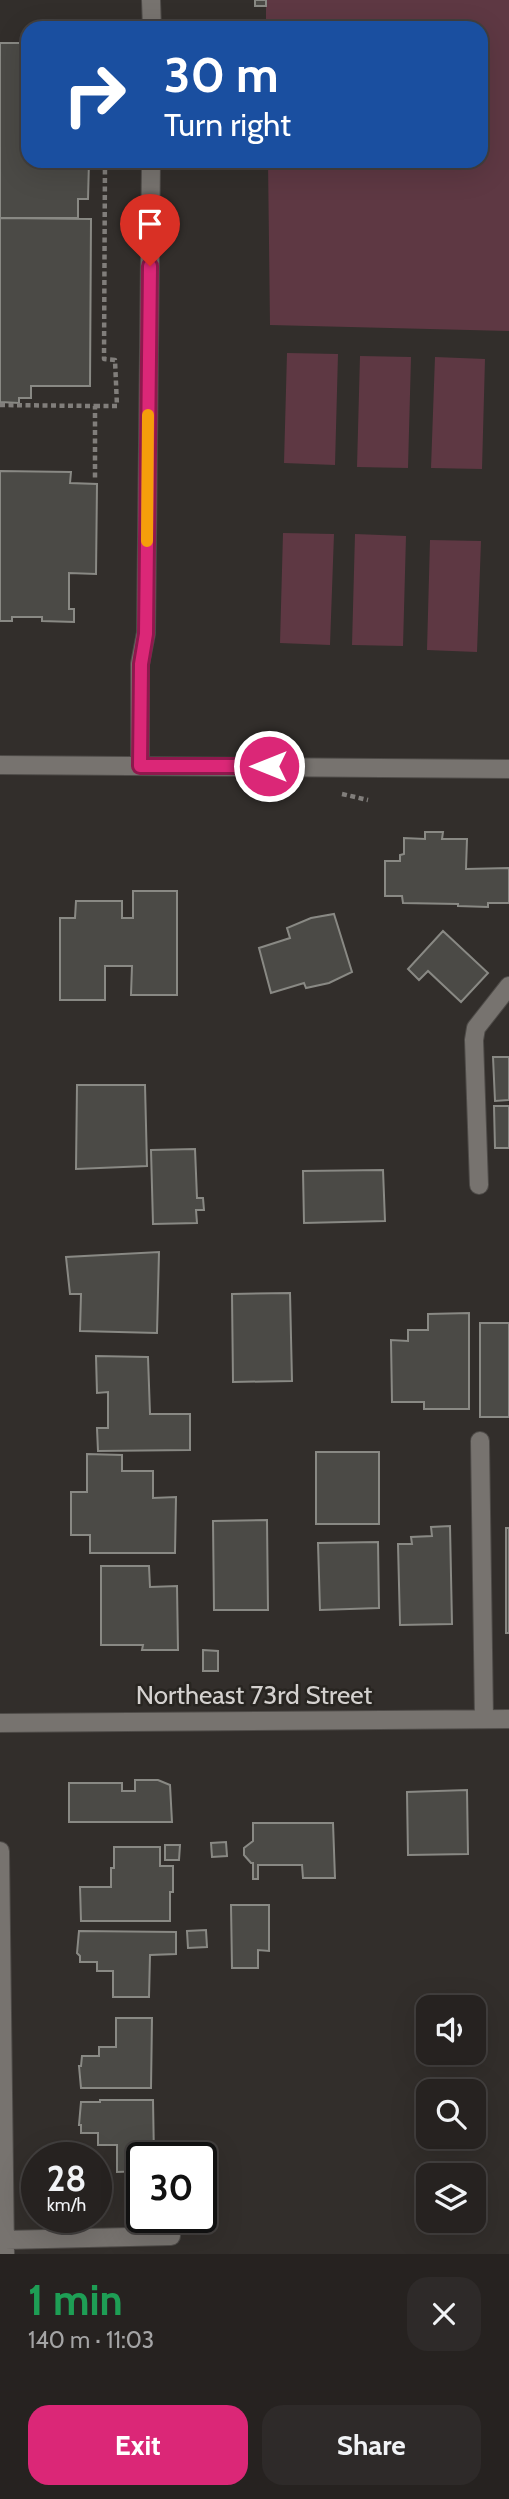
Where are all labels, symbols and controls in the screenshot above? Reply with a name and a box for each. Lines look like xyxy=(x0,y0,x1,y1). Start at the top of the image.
text: 30 m xyxy=(164,45,279,104)
icon: right xyxy=(49,49,140,140)
text: Turn right xyxy=(164,105,291,144)
pin xyxy=(120,194,180,266)
icon: arrive xyxy=(131,205,169,243)
position arrow xyxy=(232,729,306,803)
street label: Northeast 73rd Street xyxy=(136,1679,373,1711)
map controls xyxy=(416,1995,486,2233)
button: sound xyxy=(416,1995,486,2065)
button: search xyxy=(416,2079,486,2149)
speed limit sign: 30 xyxy=(126,2142,217,2233)
text: 28 xyxy=(47,2157,86,2200)
button: layers xyxy=(416,2163,486,2233)
text: km/h xyxy=(47,2194,86,2216)
text: 1 min xyxy=(28,2274,123,2326)
button: close xyxy=(407,2277,481,2351)
text: 140 m · 11:03 xyxy=(28,2326,154,2354)
button: Exit xyxy=(28,2405,248,2485)
button: Share xyxy=(262,2405,481,2485)

